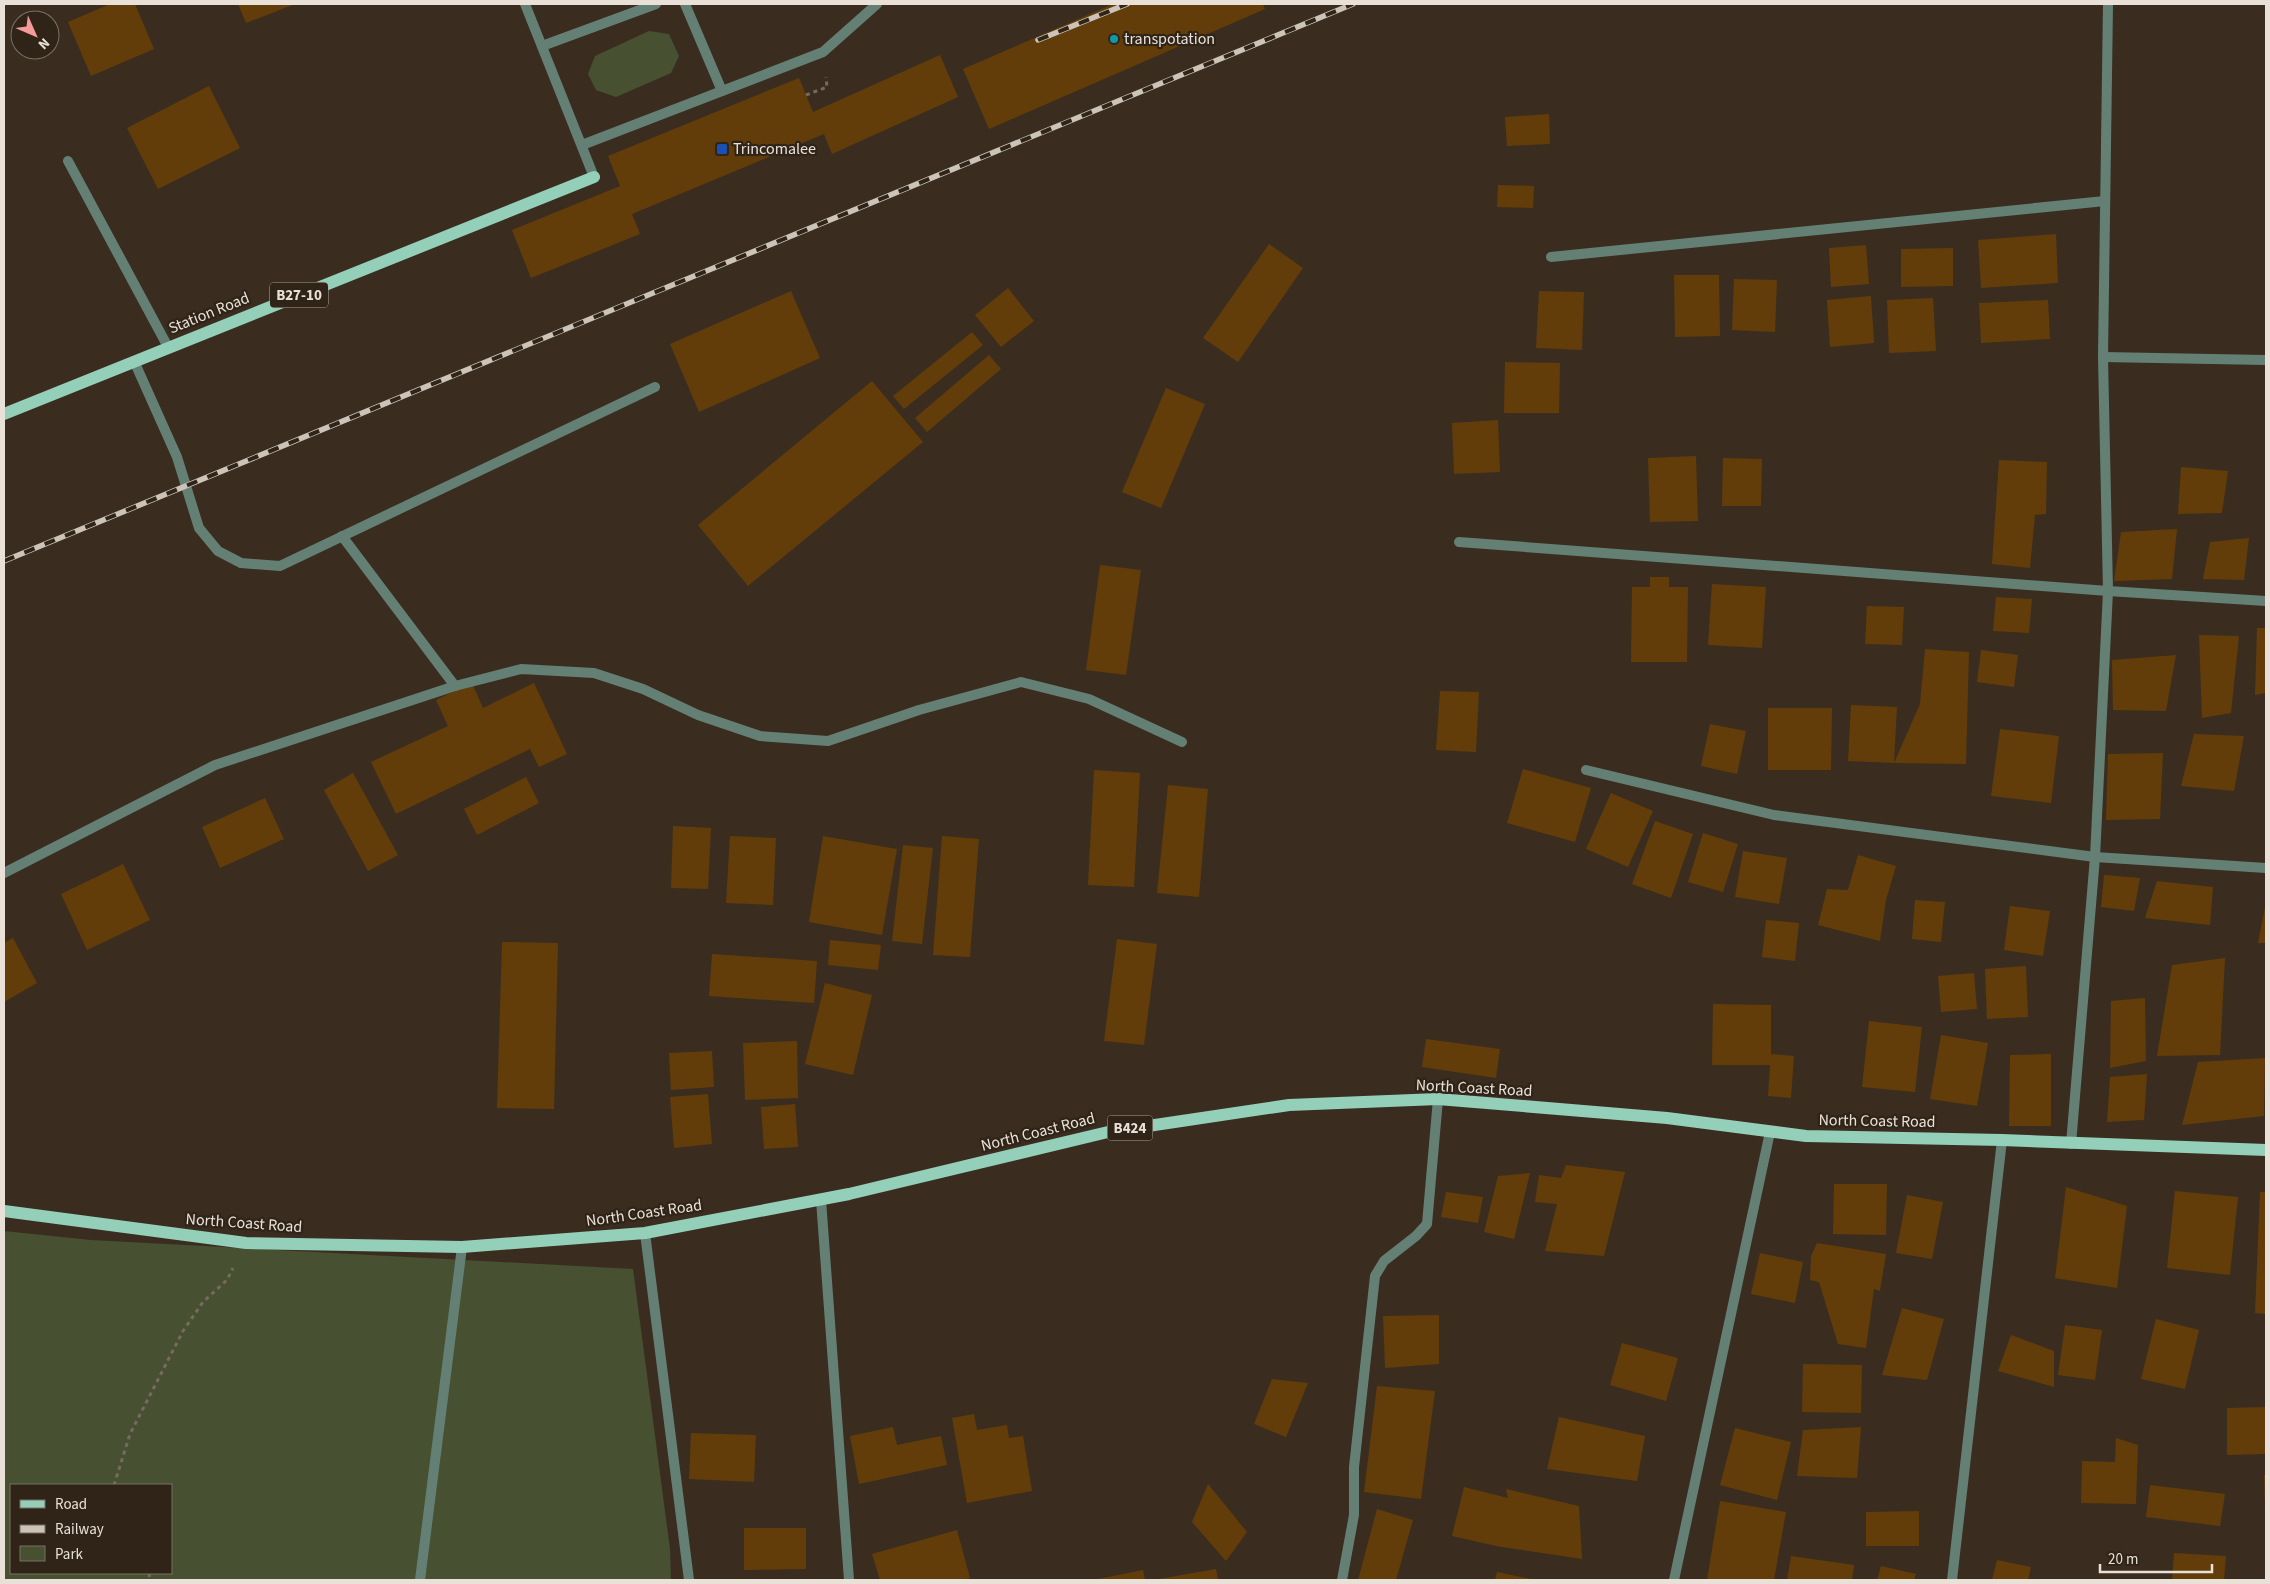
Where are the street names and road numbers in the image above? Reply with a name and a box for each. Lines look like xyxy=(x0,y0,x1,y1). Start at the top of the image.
road number: B27-10 xyxy=(270,282,328,308)
street label: Station Road xyxy=(165,287,253,339)
street label: North Coast Road xyxy=(1415,1074,1533,1102)
street label: North Coast Road xyxy=(979,1107,1097,1157)
street label: North Coast Road xyxy=(1818,1109,1936,1133)
road number: B424 xyxy=(1108,1116,1152,1140)
street label: North Coast Road xyxy=(585,1194,703,1232)
street label: North Coast Road xyxy=(185,1208,303,1238)

